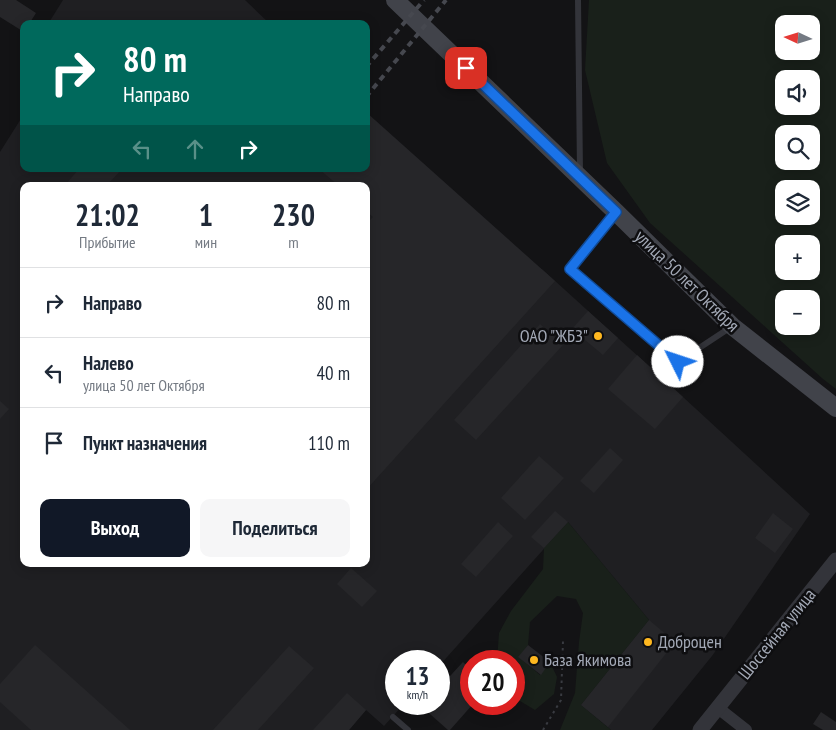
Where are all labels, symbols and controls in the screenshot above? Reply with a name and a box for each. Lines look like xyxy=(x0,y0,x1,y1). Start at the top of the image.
north arrow xyxy=(775,15,820,60)
map controls xyxy=(775,15,820,335)
text: 80 m xyxy=(123,36,187,82)
icon: right xyxy=(40,40,105,105)
pin xyxy=(445,47,487,89)
icon: arrive xyxy=(452,54,480,82)
button: sound xyxy=(775,70,820,115)
text: Направо xyxy=(123,80,190,108)
button: search xyxy=(775,125,820,170)
icon: left xyxy=(128,135,156,163)
icon: ahead xyxy=(181,135,209,163)
icon: right xyxy=(234,135,262,163)
button: layers xyxy=(775,180,820,225)
text: 21:02 xyxy=(75,195,140,234)
text: 1 xyxy=(199,195,213,234)
text: 230 xyxy=(272,195,315,234)
street label: улица 50 лет Октября xyxy=(630,225,745,336)
text: Прибытие xyxy=(79,232,136,252)
text: мин xyxy=(195,232,217,252)
text: m xyxy=(288,232,299,252)
button: + xyxy=(775,235,820,280)
icon: right xyxy=(40,289,68,317)
button: − xyxy=(775,290,820,335)
text: Направо xyxy=(83,291,142,315)
text: 80 m xyxy=(317,291,350,315)
place label: ОАО "ЖБЗ" xyxy=(520,324,588,347)
marker: ОАО "ЖБЗ" xyxy=(592,330,604,342)
position arrow xyxy=(651,335,703,387)
text: Налево xyxy=(83,351,134,375)
icon: left xyxy=(40,359,68,387)
text: 40 m xyxy=(317,361,350,385)
text: улица 50 лет Октября xyxy=(83,375,205,395)
icon: arrive xyxy=(40,429,68,457)
text: Пункт назначения xyxy=(83,431,207,455)
text: 110 m xyxy=(308,431,350,455)
button: Выход xyxy=(40,499,190,557)
button: Поделиться xyxy=(200,499,350,557)
street label: Шоссейная улица xyxy=(733,583,820,684)
place label: Доброцен xyxy=(658,630,722,653)
marker: Доброцен xyxy=(642,636,654,648)
place label: База Якимова xyxy=(544,648,631,671)
speed limit sign: 20 xyxy=(460,650,525,715)
marker: База Якимова xyxy=(528,654,540,666)
text: 13 xyxy=(406,660,429,692)
text: km/h xyxy=(407,687,428,702)

